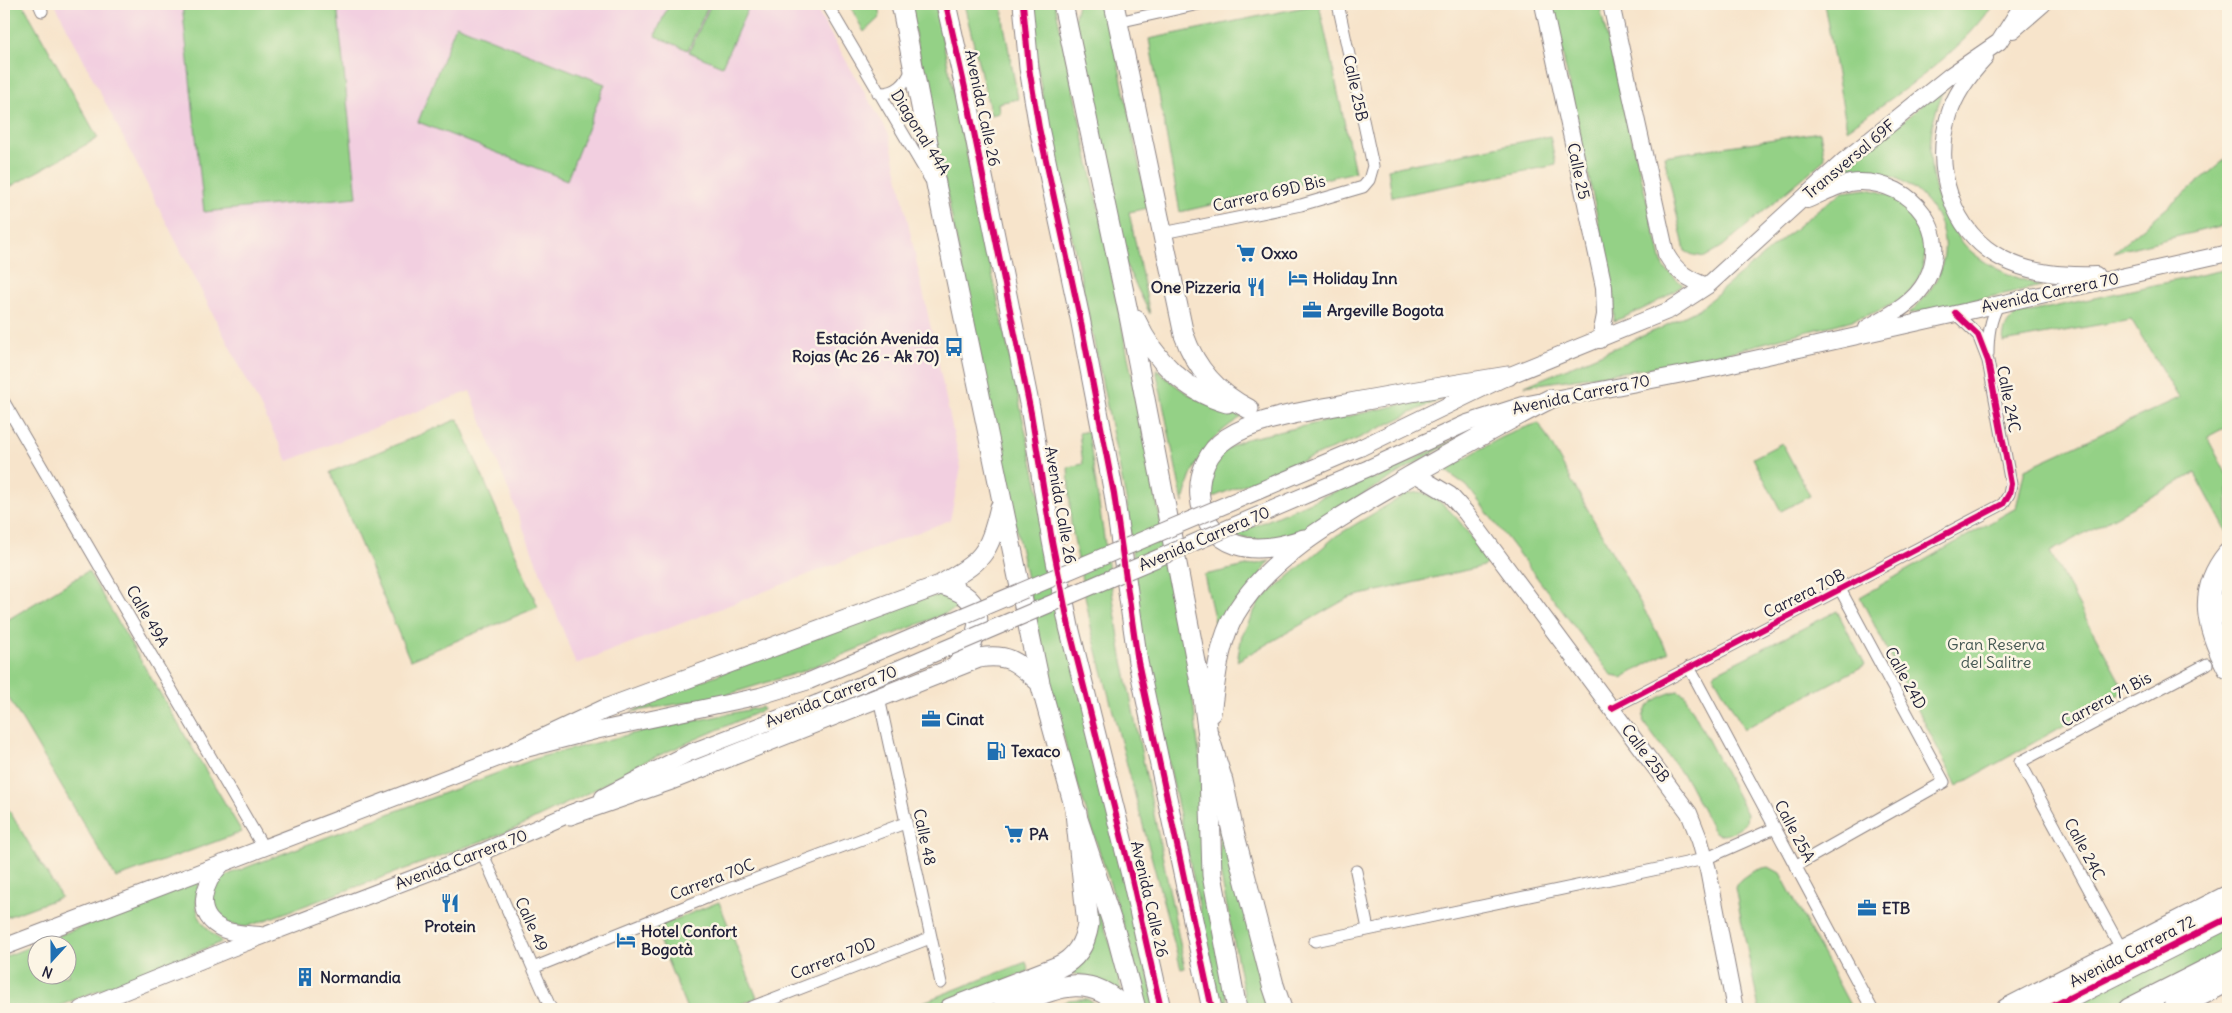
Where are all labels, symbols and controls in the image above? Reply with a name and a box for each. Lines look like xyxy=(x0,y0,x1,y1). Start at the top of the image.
street label: Avenida Calle 26 xyxy=(961,48,1005,168)
street label: Calle 25B xyxy=(1339,53,1373,123)
street label: Diagonal 44A xyxy=(887,86,955,178)
street label: Transversal 69F xyxy=(1799,115,1899,203)
street label: Calle 25 xyxy=(1563,141,1595,201)
street label: Carrera 69D Bis xyxy=(1211,170,1327,216)
supermarket icon: Oxxo xyxy=(1235,242,1257,264)
place label: Oxxo xyxy=(1261,243,1298,263)
hotel icon: Holiday Inn xyxy=(1287,267,1309,289)
place label: Holiday Inn xyxy=(1313,268,1397,289)
street label: Avenida Carrera 70 xyxy=(1979,268,2121,316)
restaurant icon: One Pizzeria xyxy=(1245,276,1267,298)
place label: One Pizzeria xyxy=(1151,277,1241,297)
office icon: Argeville Bogota xyxy=(1301,299,1323,321)
place label: Argeville Bogota xyxy=(1327,300,1444,321)
place label: Estación Avenida Rojas (Ac 26 - Ak 70) xyxy=(792,328,939,367)
bus stop icon: Estación Avenida Rojas (Ac 26 - Ak 70) xyxy=(943,336,965,358)
street label: Calle 24C xyxy=(1993,364,2025,434)
street label: Avenida Carrera 70 xyxy=(1510,370,1652,418)
street label: Avenida Calle 26 xyxy=(1041,445,1081,565)
street label: Avenida Carrera 70 xyxy=(1136,501,1272,575)
street label: Carrera 70B xyxy=(1760,564,1848,622)
street label: Calle 49A xyxy=(122,582,174,650)
park label: Gran Reserva del Salitre xyxy=(1947,634,2045,672)
street label: Calle 24D xyxy=(1881,643,1931,713)
street label: Avenida Carrera 70 xyxy=(762,660,900,732)
street label: Carrera 71 Bis xyxy=(2057,667,2155,731)
office icon: Cinat xyxy=(920,708,942,730)
place label: Cinat xyxy=(946,709,985,729)
street label: Calle 25B xyxy=(1618,720,1674,786)
fuel station icon: Texaco xyxy=(985,740,1007,762)
place label: Texaco xyxy=(1011,741,1061,761)
street label: Calle 25A xyxy=(1770,797,1820,865)
street label: Calle 48 xyxy=(909,807,941,867)
street label: Calle 24C xyxy=(2060,815,2110,883)
supermarket icon: PA xyxy=(1003,823,1025,845)
place label: PA xyxy=(1029,824,1048,844)
street label: Avenida Carrera 70 xyxy=(392,825,530,893)
street label: Avenida Calle 26 xyxy=(1127,839,1173,959)
street label: Carrera 70C xyxy=(667,854,757,904)
restaurant icon: Protein xyxy=(439,892,461,914)
street label: Calle 49 xyxy=(511,894,553,954)
office icon: ETB xyxy=(1856,897,1878,919)
place label: ETB xyxy=(1882,898,1911,918)
street label: Avenida Carrera 72 xyxy=(2066,911,2198,991)
place label: Protein xyxy=(424,916,476,936)
place label: Hotel Confort Bogotà xyxy=(641,921,738,960)
hotel icon: Hotel Confort Bogotà xyxy=(615,929,637,951)
street label: Carrera 70D xyxy=(788,933,878,983)
north arrow xyxy=(28,936,78,986)
text: N xyxy=(40,962,55,982)
building icon: Normandia xyxy=(294,966,316,988)
place label: Normandia xyxy=(320,967,401,987)

